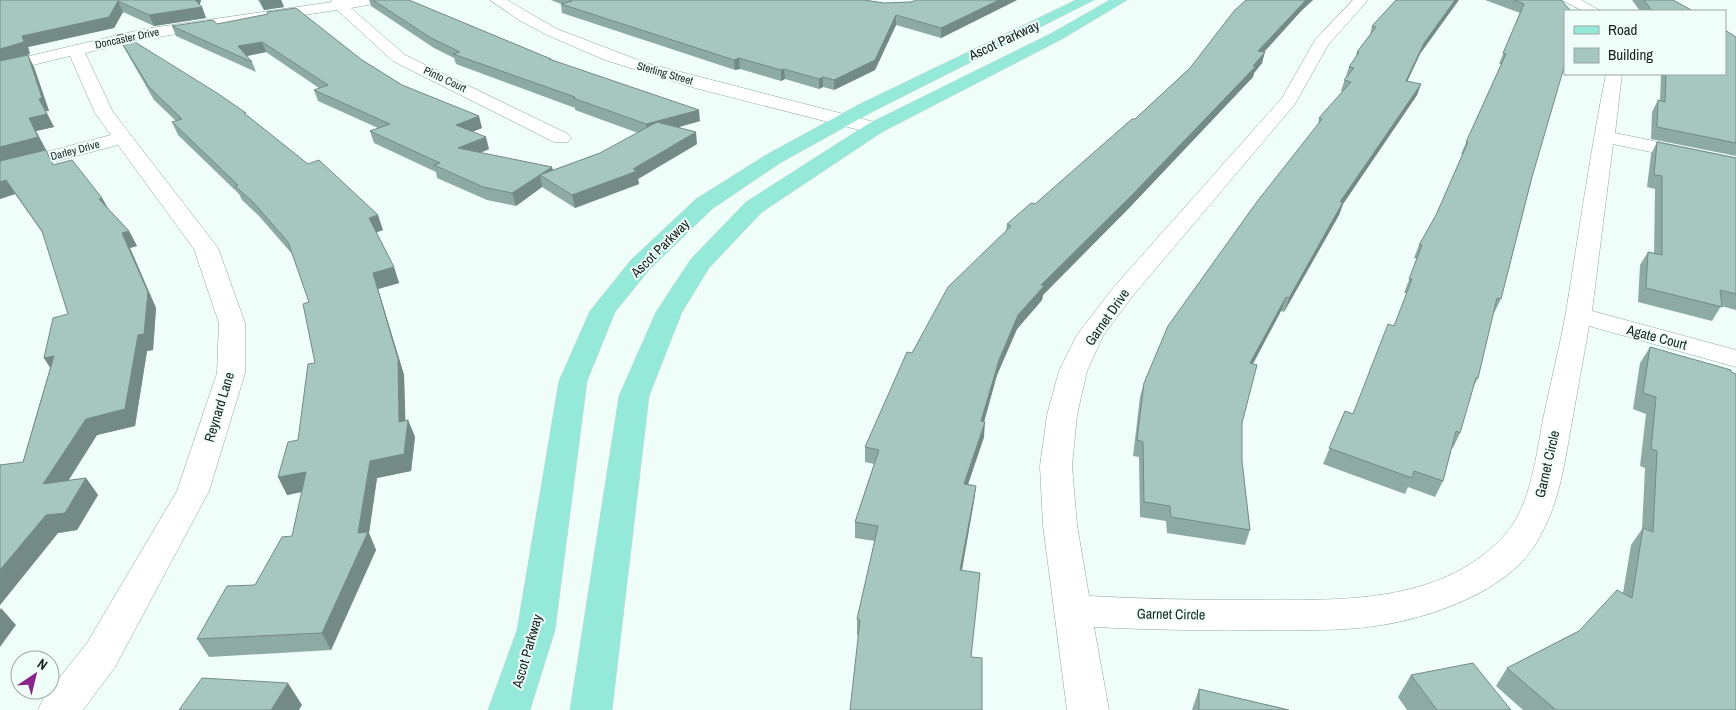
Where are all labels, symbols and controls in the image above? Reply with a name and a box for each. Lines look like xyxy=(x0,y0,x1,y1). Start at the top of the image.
legend xyxy=(1564,10,1726,75)
street label: Ascot Parkway xyxy=(965,16,1042,65)
text: Road xyxy=(1608,19,1637,40)
street label: Doncaster Drive xyxy=(94,24,160,52)
text: Building xyxy=(1608,44,1653,65)
street label: Sterling Street xyxy=(635,58,695,88)
street label: Pinto Court xyxy=(421,63,469,95)
street label: Darley Drive xyxy=(49,137,101,163)
street label: Ascot Parkway xyxy=(626,215,693,282)
street label: Garnet Drive xyxy=(1081,285,1133,349)
street label: Agate Court xyxy=(1624,320,1689,354)
street label: Reynard Lane xyxy=(200,370,238,444)
street label: Garnet Circle xyxy=(1531,429,1563,499)
street label: Garnet Circle xyxy=(1137,604,1205,624)
street label: Ascot Parkway xyxy=(508,612,546,691)
north arrow xyxy=(10,650,60,700)
text: N xyxy=(34,655,51,674)

